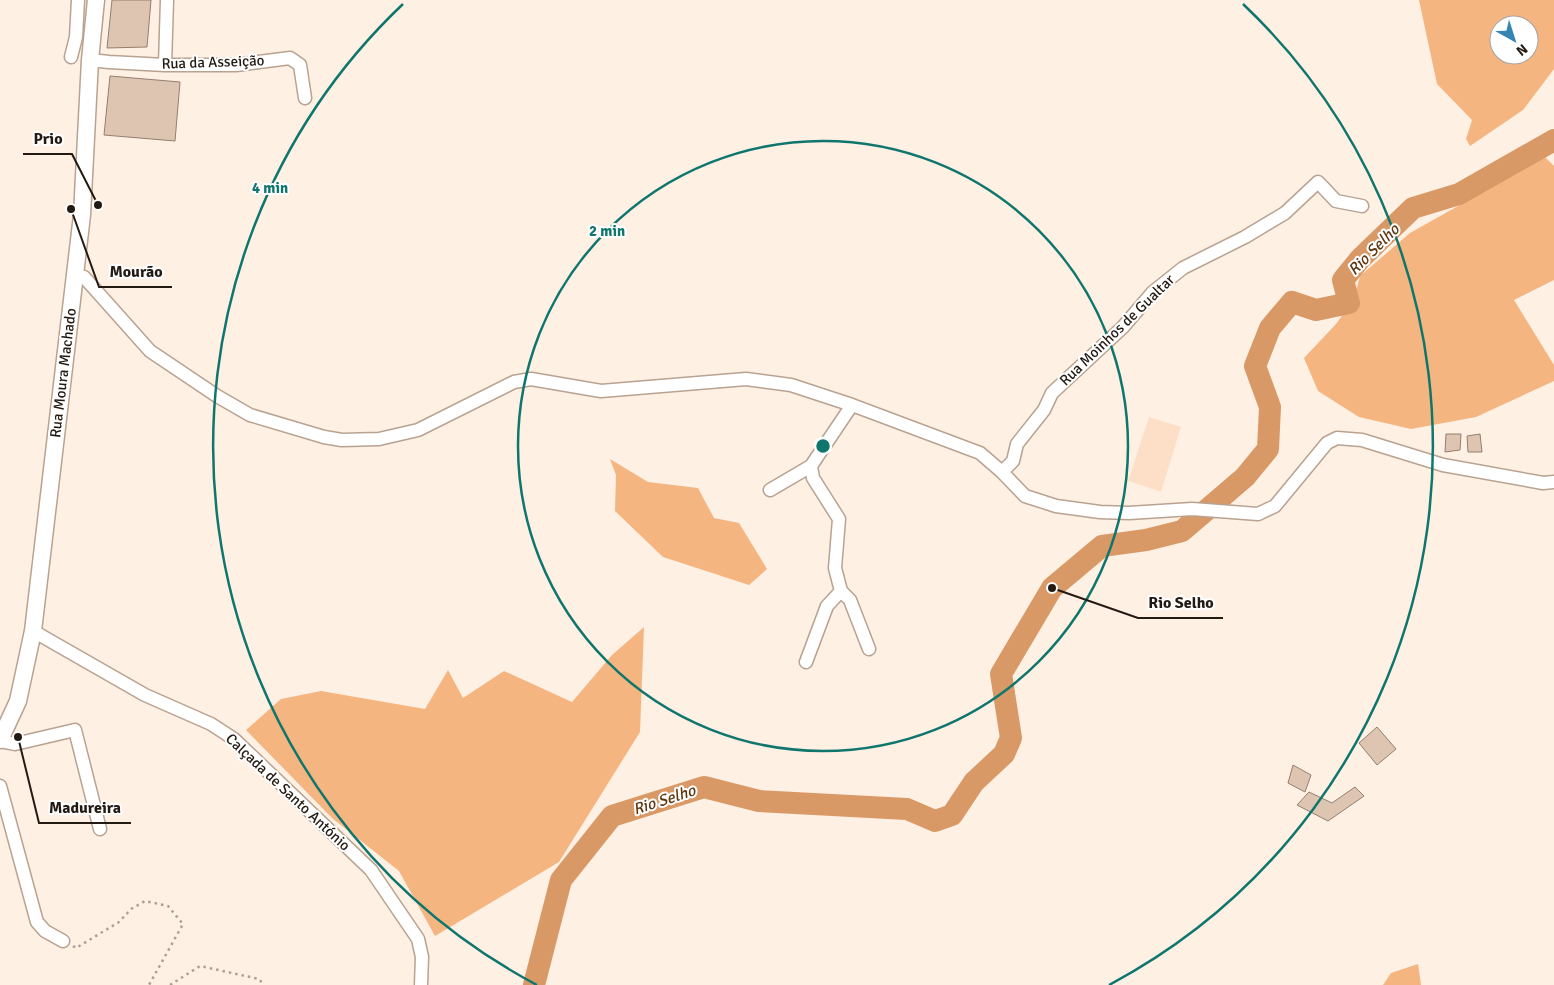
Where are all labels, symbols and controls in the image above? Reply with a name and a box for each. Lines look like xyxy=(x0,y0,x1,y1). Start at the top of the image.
north arrow xyxy=(1489,15,1539,65)
text: N xyxy=(1513,40,1531,59)
street label: Rua da Asseição xyxy=(161,51,265,73)
callout: Prio xyxy=(23,123,72,154)
text: Prio xyxy=(33,129,63,149)
text: 4 min xyxy=(252,179,288,197)
water label: Rio Selho xyxy=(1344,219,1404,280)
text: 2 min xyxy=(589,222,625,240)
callout: Mourão xyxy=(99,256,172,287)
text: Mourão xyxy=(109,262,163,282)
street label: Rua Moinhos de Gualtar xyxy=(1056,270,1178,389)
street label: Rua Moura Machado xyxy=(46,307,80,439)
centre of rings xyxy=(814,437,832,455)
callout: Rio Selho xyxy=(1138,587,1223,618)
text: Rio Selho xyxy=(1148,593,1214,613)
street label: Calçada de Santo António xyxy=(222,730,354,855)
water label: Rio Selho xyxy=(631,780,699,819)
callout: Madureira xyxy=(39,792,131,823)
text: Madureira xyxy=(49,798,121,818)

